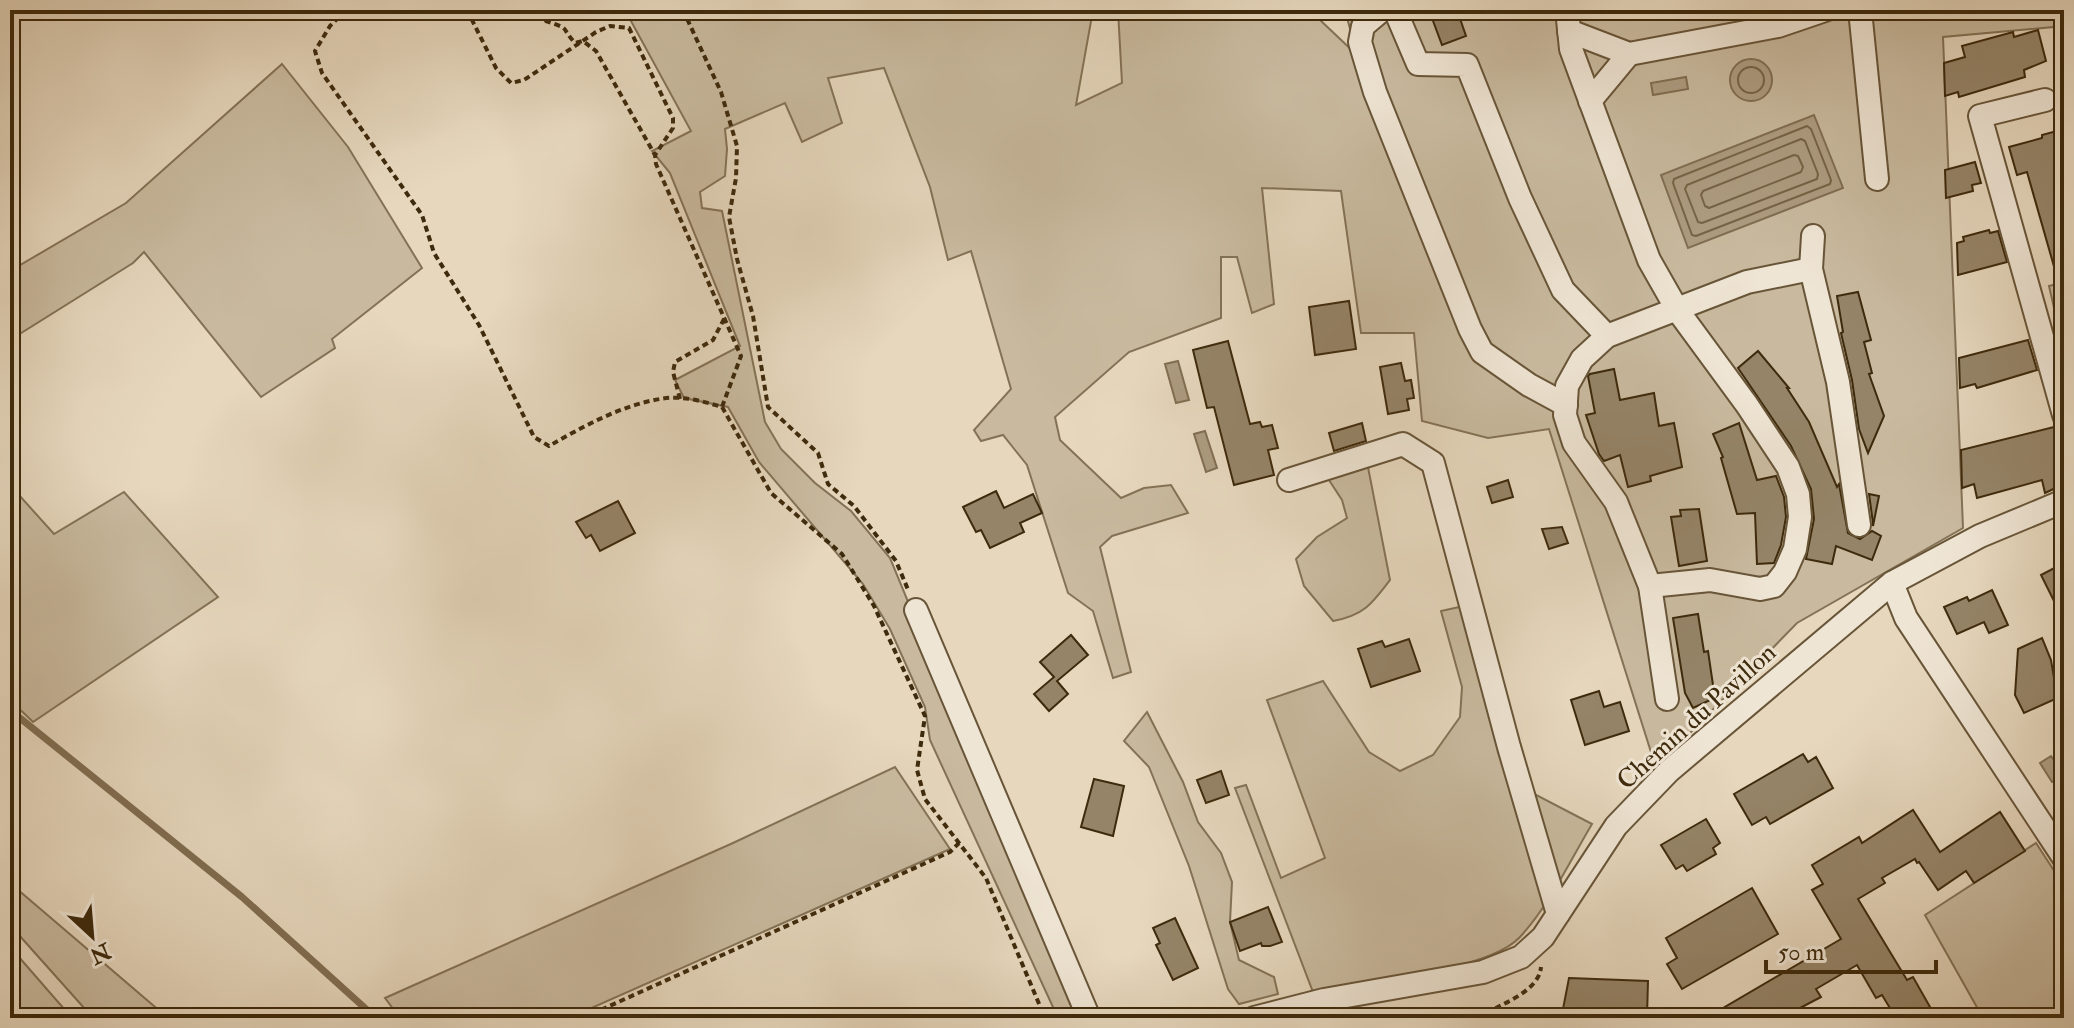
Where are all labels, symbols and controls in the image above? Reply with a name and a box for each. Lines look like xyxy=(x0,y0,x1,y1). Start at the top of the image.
street label: Chemin du Pavillon xyxy=(1610,637,1783,797)
north arrow xyxy=(52,896,132,976)
scale bar xyxy=(1766,924,1936,974)
text: N xyxy=(85,936,116,970)
text: 50 m xyxy=(1778,937,1825,968)

